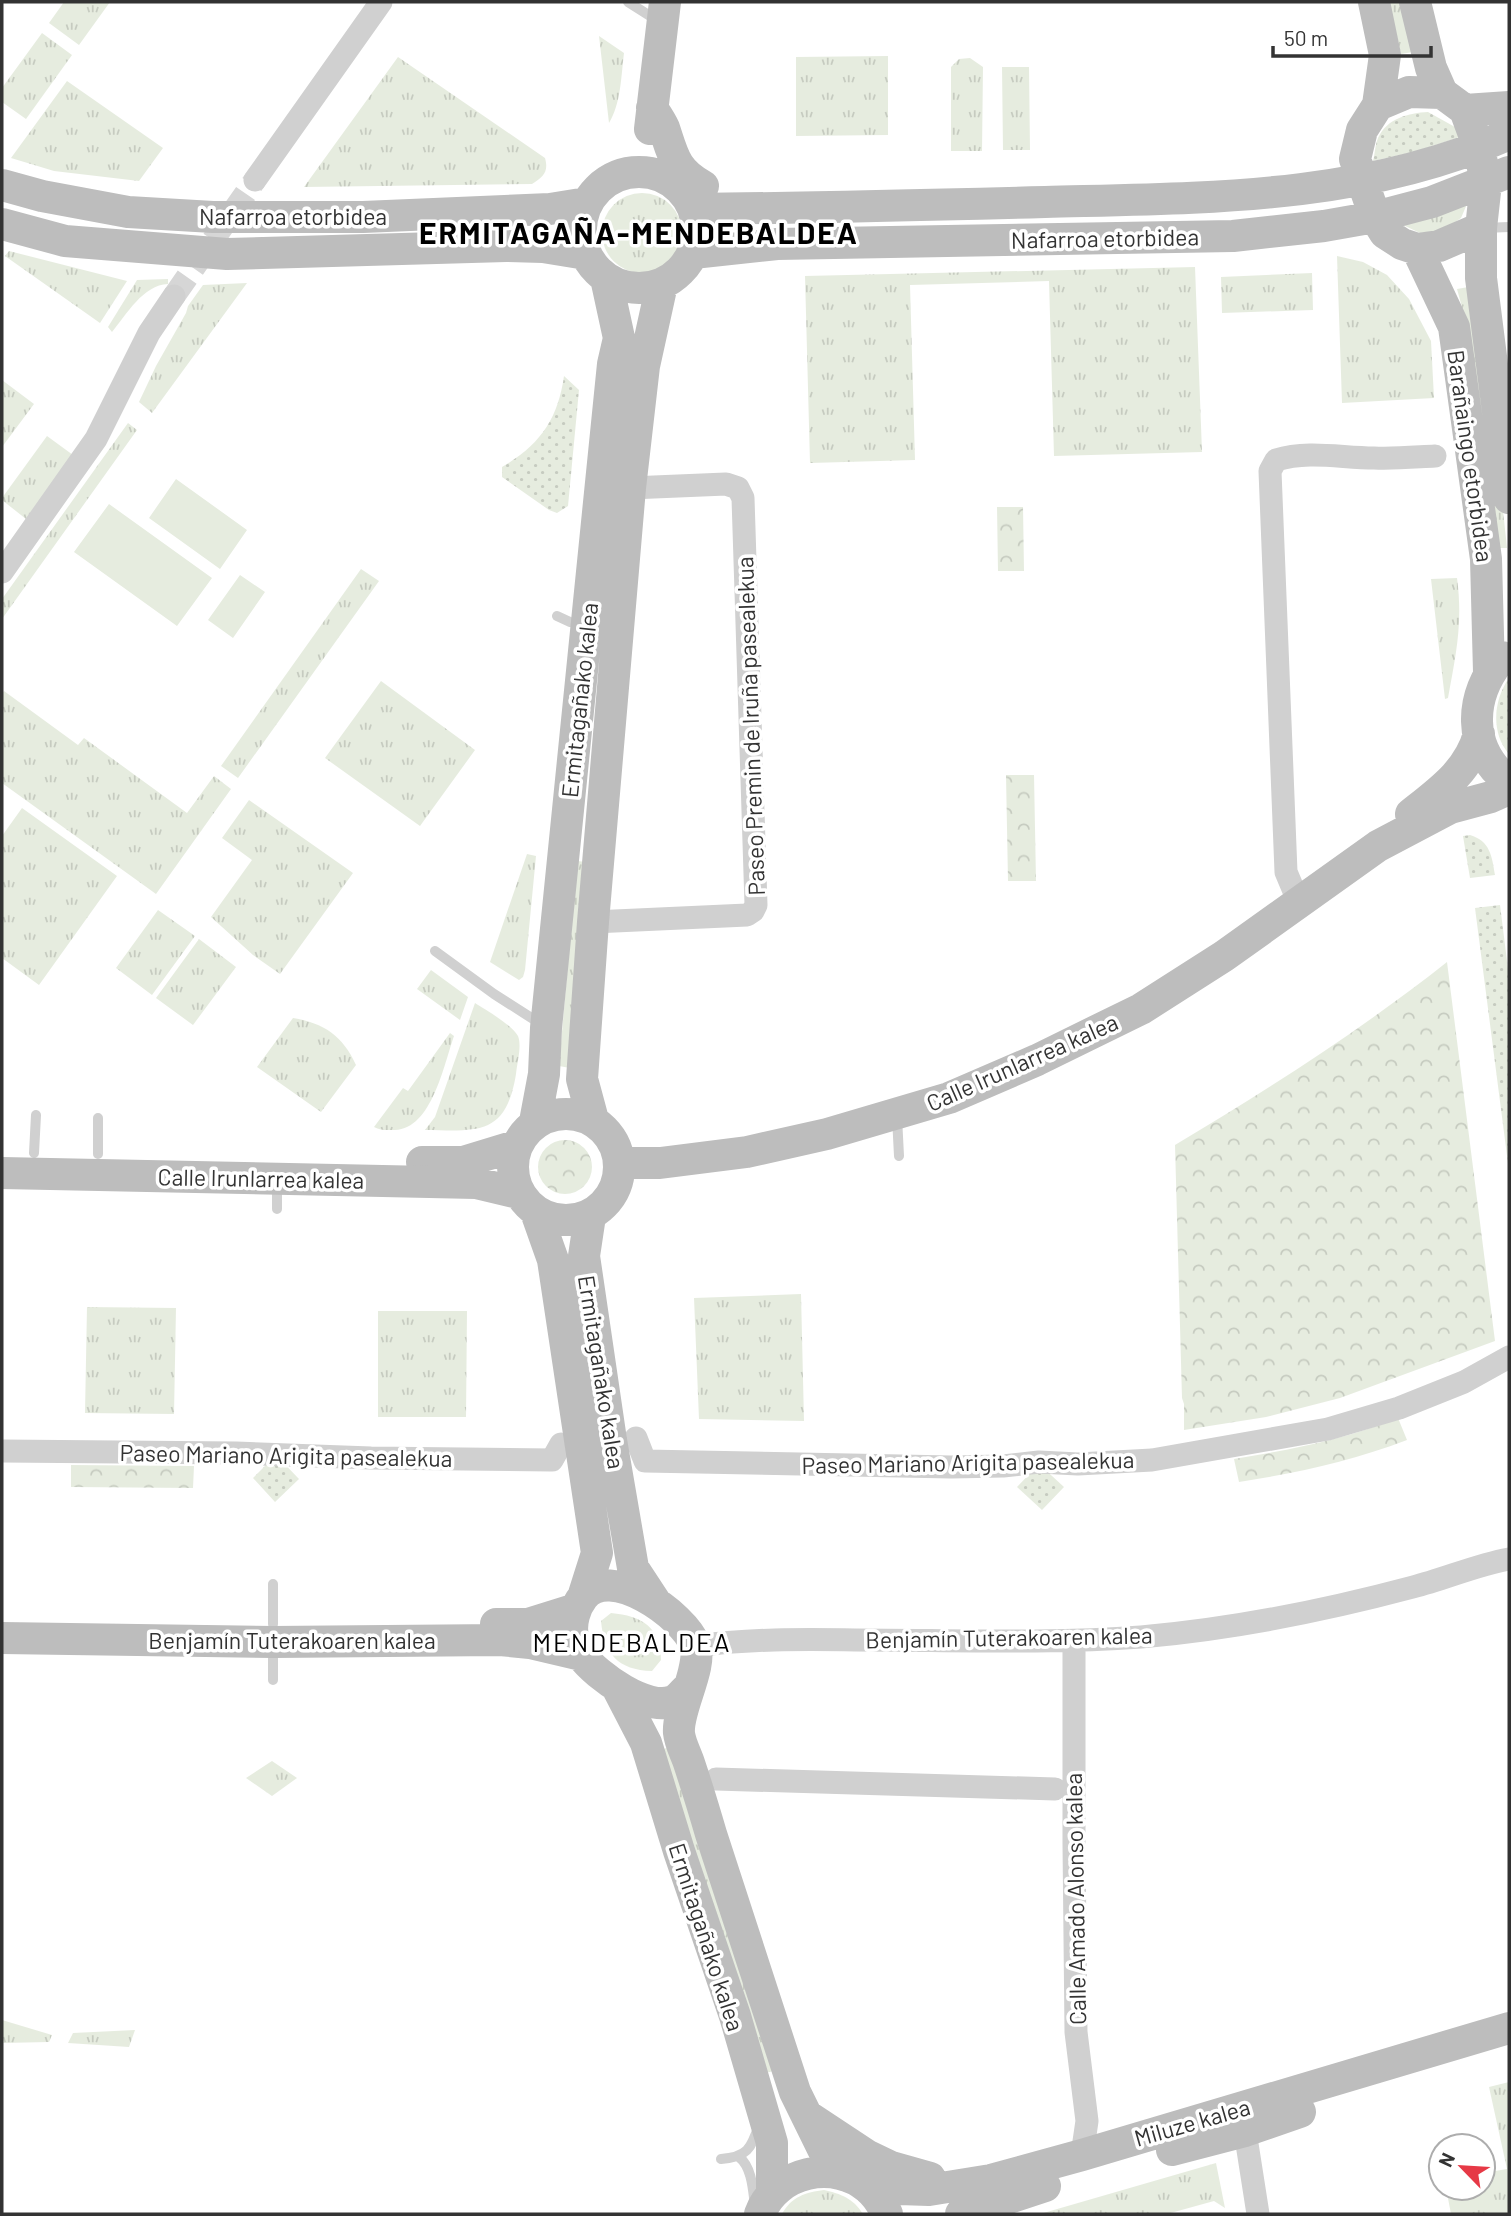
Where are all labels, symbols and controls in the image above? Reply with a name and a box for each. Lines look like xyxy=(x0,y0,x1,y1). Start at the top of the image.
scale bar xyxy=(1273,14,1430,58)
text: 50 m xyxy=(1284,25,1328,50)
street label: Nafarroa etorbidea xyxy=(199,202,387,230)
district label: ERMITAGAÑA-MENDEBALDEA xyxy=(419,214,859,250)
street label: Nafarroa etorbidea xyxy=(1011,222,1199,254)
street label: Barañaingo etorbidea xyxy=(1442,348,1500,564)
street label: Paseo Premin de Iruña pasealekua xyxy=(730,556,770,896)
street label: Ermitagañako kalea xyxy=(555,601,603,799)
street label: Calle Irunlarrea kalea xyxy=(922,1007,1122,1117)
street label: Calle Irunlarrea kalea xyxy=(158,1162,364,1194)
street label: Ermitagañako kalea xyxy=(573,1273,631,1471)
street label: Paseo Mariano Arigita pasealekua xyxy=(119,1438,453,1472)
street label: Paseo Mariano Arigita pasealekua xyxy=(801,1445,1135,1479)
street label: Benjamín Tuterakoaren kalea xyxy=(865,1620,1153,1654)
street label: Benjamín Tuterakoaren kalea xyxy=(148,1626,436,1654)
district label: MENDEBALDEA xyxy=(532,1626,732,1657)
street label: Calle Amado Alonso kalea xyxy=(1059,1773,1091,2025)
street label: Ermitagañako kalea xyxy=(663,1839,751,2035)
street label: Miluze kalea xyxy=(1131,2092,1253,2152)
north arrow xyxy=(1427,2132,1497,2202)
text: N xyxy=(1433,2149,1459,2170)

